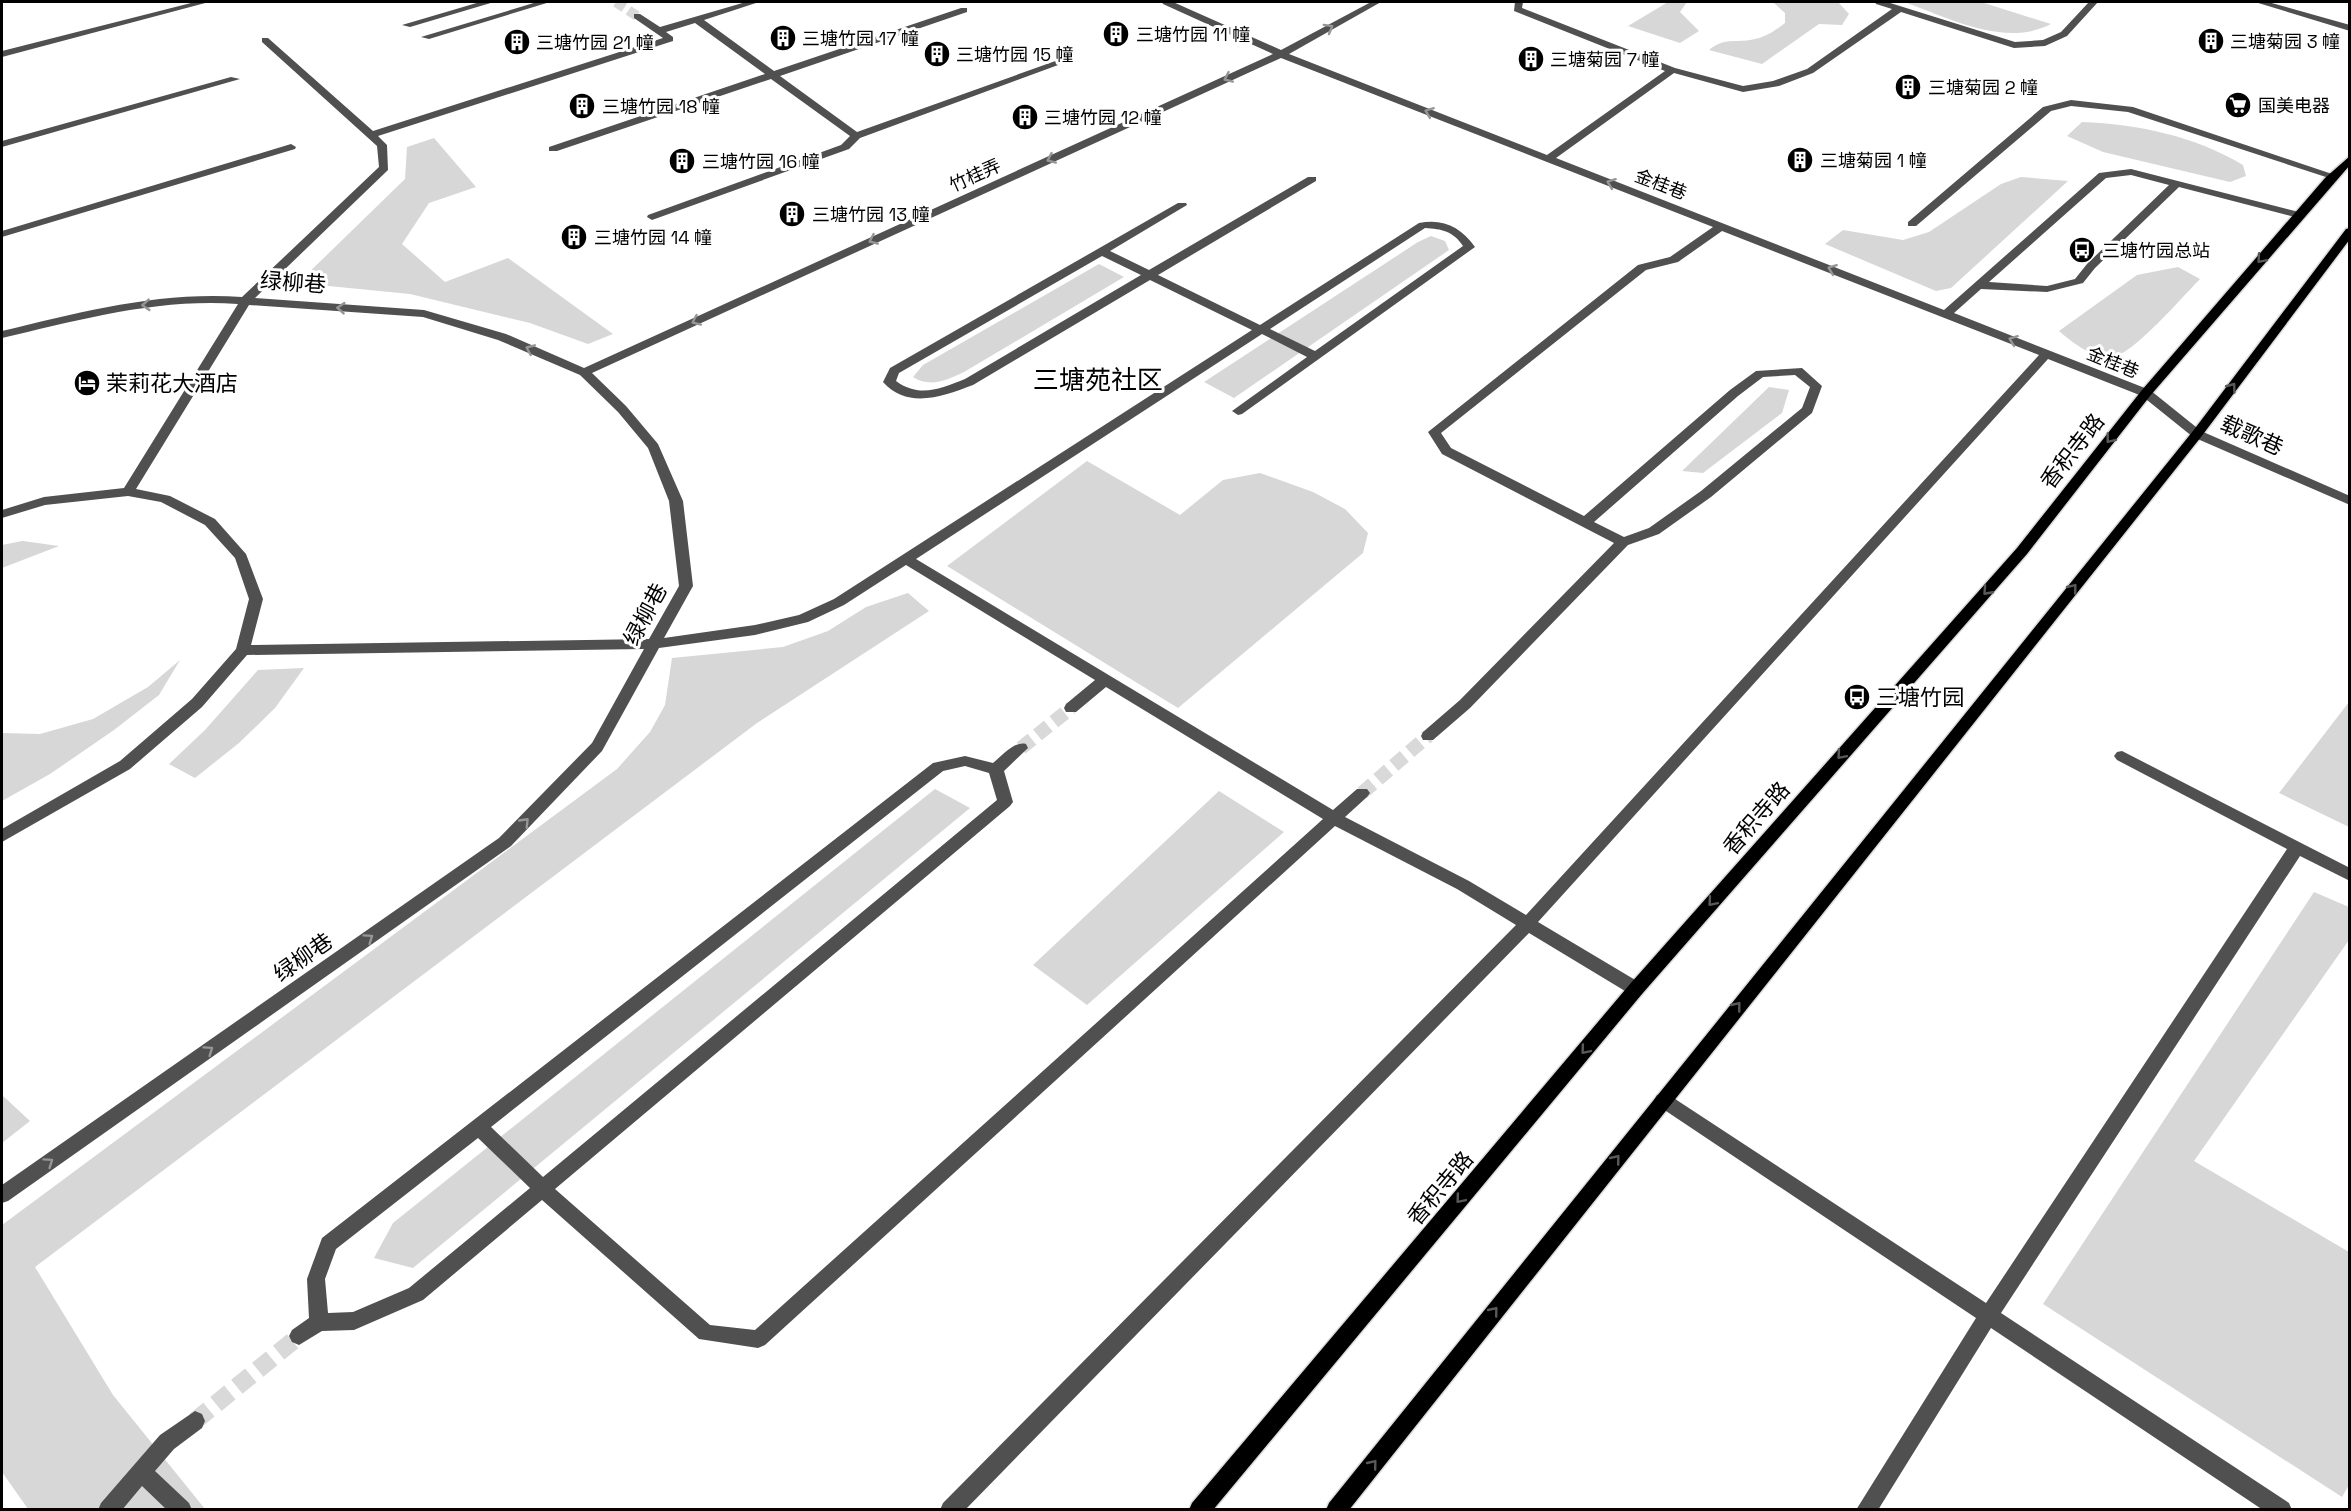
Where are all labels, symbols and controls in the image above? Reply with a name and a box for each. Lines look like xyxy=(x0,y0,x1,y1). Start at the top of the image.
building icon: 三塘竹园 11 幢 xyxy=(1101,19,1131,49)
building icon: 三塘竹园 17 幢 xyxy=(768,23,798,53)
place label: 三塘竹园 11 幢 xyxy=(1136,23,1250,46)
one-way arrow xyxy=(1323,24,1334,35)
building icon: 三塘菊园 3 幢 xyxy=(2196,26,2226,56)
building icon: 三塘竹园 21 幢 xyxy=(502,27,532,57)
place label: 三塘竹园 17 幢 xyxy=(802,27,919,50)
place label: 三塘菊园 3 幢 xyxy=(2230,30,2340,53)
place label: 三塘竹园 21 幢 xyxy=(536,31,654,54)
building icon: 三塘竹园 15 幢 xyxy=(922,39,952,69)
place label: 三塘竹园 15 幢 xyxy=(956,43,1074,66)
building icon: 三塘菊园 7 幢 xyxy=(1516,44,1546,74)
place label: 三塘菊园 7 幢 xyxy=(1550,48,1659,71)
one-way arrow xyxy=(1223,71,1234,83)
building icon: 三塘菊园 2 幢 xyxy=(1893,72,1923,102)
place label: 三塘菊园 2 幢 xyxy=(1928,76,2038,99)
supermarket icon: 国美电器 xyxy=(2223,90,2253,120)
building icon: 三塘竹园 18 幢 xyxy=(567,91,597,121)
place label: 国美电器 xyxy=(2258,94,2330,117)
place label: 三塘竹园 18 幢 xyxy=(602,95,720,118)
building icon: 三塘竹园 12 幢 xyxy=(1010,102,1040,132)
place label: 三塘竹园 12 幢 xyxy=(1044,106,1162,129)
one-way arrow xyxy=(1425,106,1435,119)
building icon: 三塘菊园 1 幢 xyxy=(1785,145,1815,175)
building icon: 三塘竹园 16 幢 xyxy=(667,146,697,176)
place label: 三塘菊园 1 幢 xyxy=(1820,149,1927,172)
place label: 三塘竹园 16 幢 xyxy=(702,150,820,173)
one-way arrow xyxy=(1046,152,1057,164)
street label: 竹桂弄 xyxy=(946,154,1004,196)
street label: 金桂巷 xyxy=(1632,164,1690,204)
one-way arrow xyxy=(1606,177,1617,190)
building icon: 三塘竹园 13 幢 xyxy=(777,199,807,229)
place label: 三塘竹园 13 幢 xyxy=(812,203,930,226)
building icon: 三塘竹园 14 幢 xyxy=(559,222,589,252)
place label: 三塘竹园 14 幢 xyxy=(594,226,712,249)
one-way arrow xyxy=(869,232,880,244)
bus stop icon: 三塘竹园总站 xyxy=(2067,235,2097,265)
place label: 三塘竹园总站 xyxy=(2102,239,2210,262)
one-way arrow xyxy=(2257,252,2268,263)
one-way arrow xyxy=(1827,264,1838,276)
street label: 绿柳巷 xyxy=(259,266,327,298)
one-way arrow xyxy=(142,298,151,311)
one-way arrow xyxy=(336,301,345,314)
one-way arrow xyxy=(691,313,702,325)
one-way arrow xyxy=(2009,335,2020,347)
street label: 金桂巷 xyxy=(2084,341,2142,383)
one-way arrow xyxy=(525,344,536,356)
district label: 三塘苑社区 xyxy=(1033,363,1163,397)
hotel icon: 茉莉花大酒店 xyxy=(72,368,102,398)
place label: 茉莉花大酒店 xyxy=(106,369,238,397)
one-way arrow xyxy=(2224,383,2235,394)
street label: 香积寺路 xyxy=(2034,408,2110,494)
street label: 载歌巷 xyxy=(2216,409,2288,461)
one-way arrow xyxy=(2106,432,2117,443)
street label: 绿柳巷 xyxy=(617,578,673,650)
one-way arrow xyxy=(2065,583,2076,594)
one-way arrow xyxy=(1983,584,1994,595)
bus stop icon: 三塘竹园 xyxy=(1842,682,1872,712)
place label: 三塘竹园 xyxy=(1876,683,1964,711)
one-way arrow xyxy=(1837,749,1848,759)
street label: 香积寺路 xyxy=(1717,776,1795,860)
one-way arrow xyxy=(518,818,529,829)
one-way arrow xyxy=(1708,895,1719,906)
street label: 绿柳巷 xyxy=(268,927,338,987)
one-way arrow xyxy=(362,934,373,945)
one-way arrow xyxy=(1730,1002,1741,1013)
one-way arrow xyxy=(1581,1043,1592,1054)
one-way arrow xyxy=(203,1046,214,1057)
street label: 香积寺路 xyxy=(1401,1145,1479,1231)
one-way arrow xyxy=(1608,1155,1619,1166)
one-way arrow xyxy=(43,1158,54,1169)
one-way arrow xyxy=(1456,1192,1467,1203)
one-way arrow xyxy=(1487,1307,1498,1318)
one-way arrow xyxy=(1365,1460,1376,1471)

